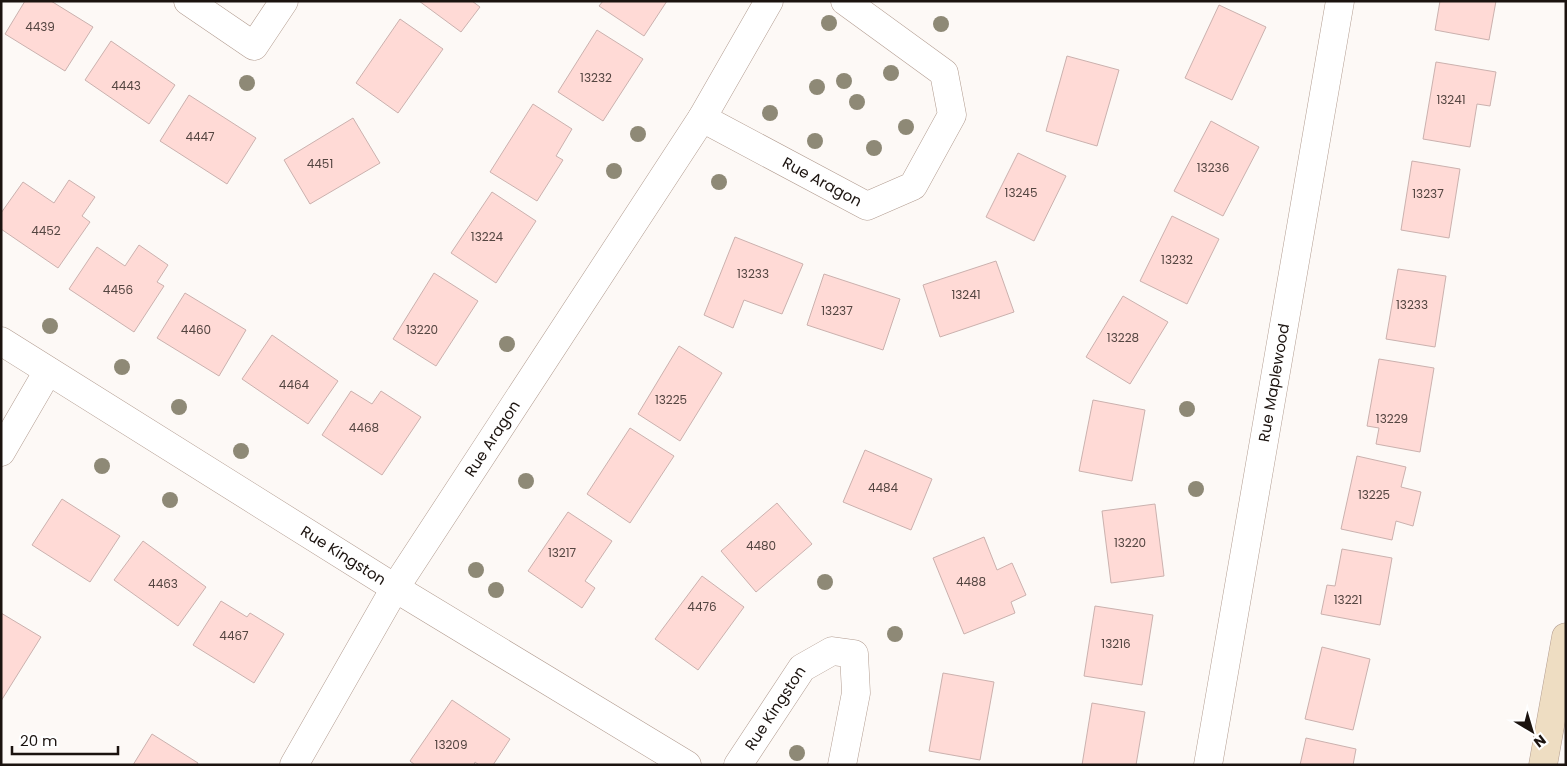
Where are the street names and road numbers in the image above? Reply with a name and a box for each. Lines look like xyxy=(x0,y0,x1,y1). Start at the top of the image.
street label: Rue Aragon xyxy=(779,152,866,211)
street label: Rue Maplewood xyxy=(1253,322,1294,443)
street label: Rue Aragon xyxy=(459,396,525,481)
street label: Rue Kingston xyxy=(297,520,390,590)
street label: Rue Kingston xyxy=(740,662,811,754)

